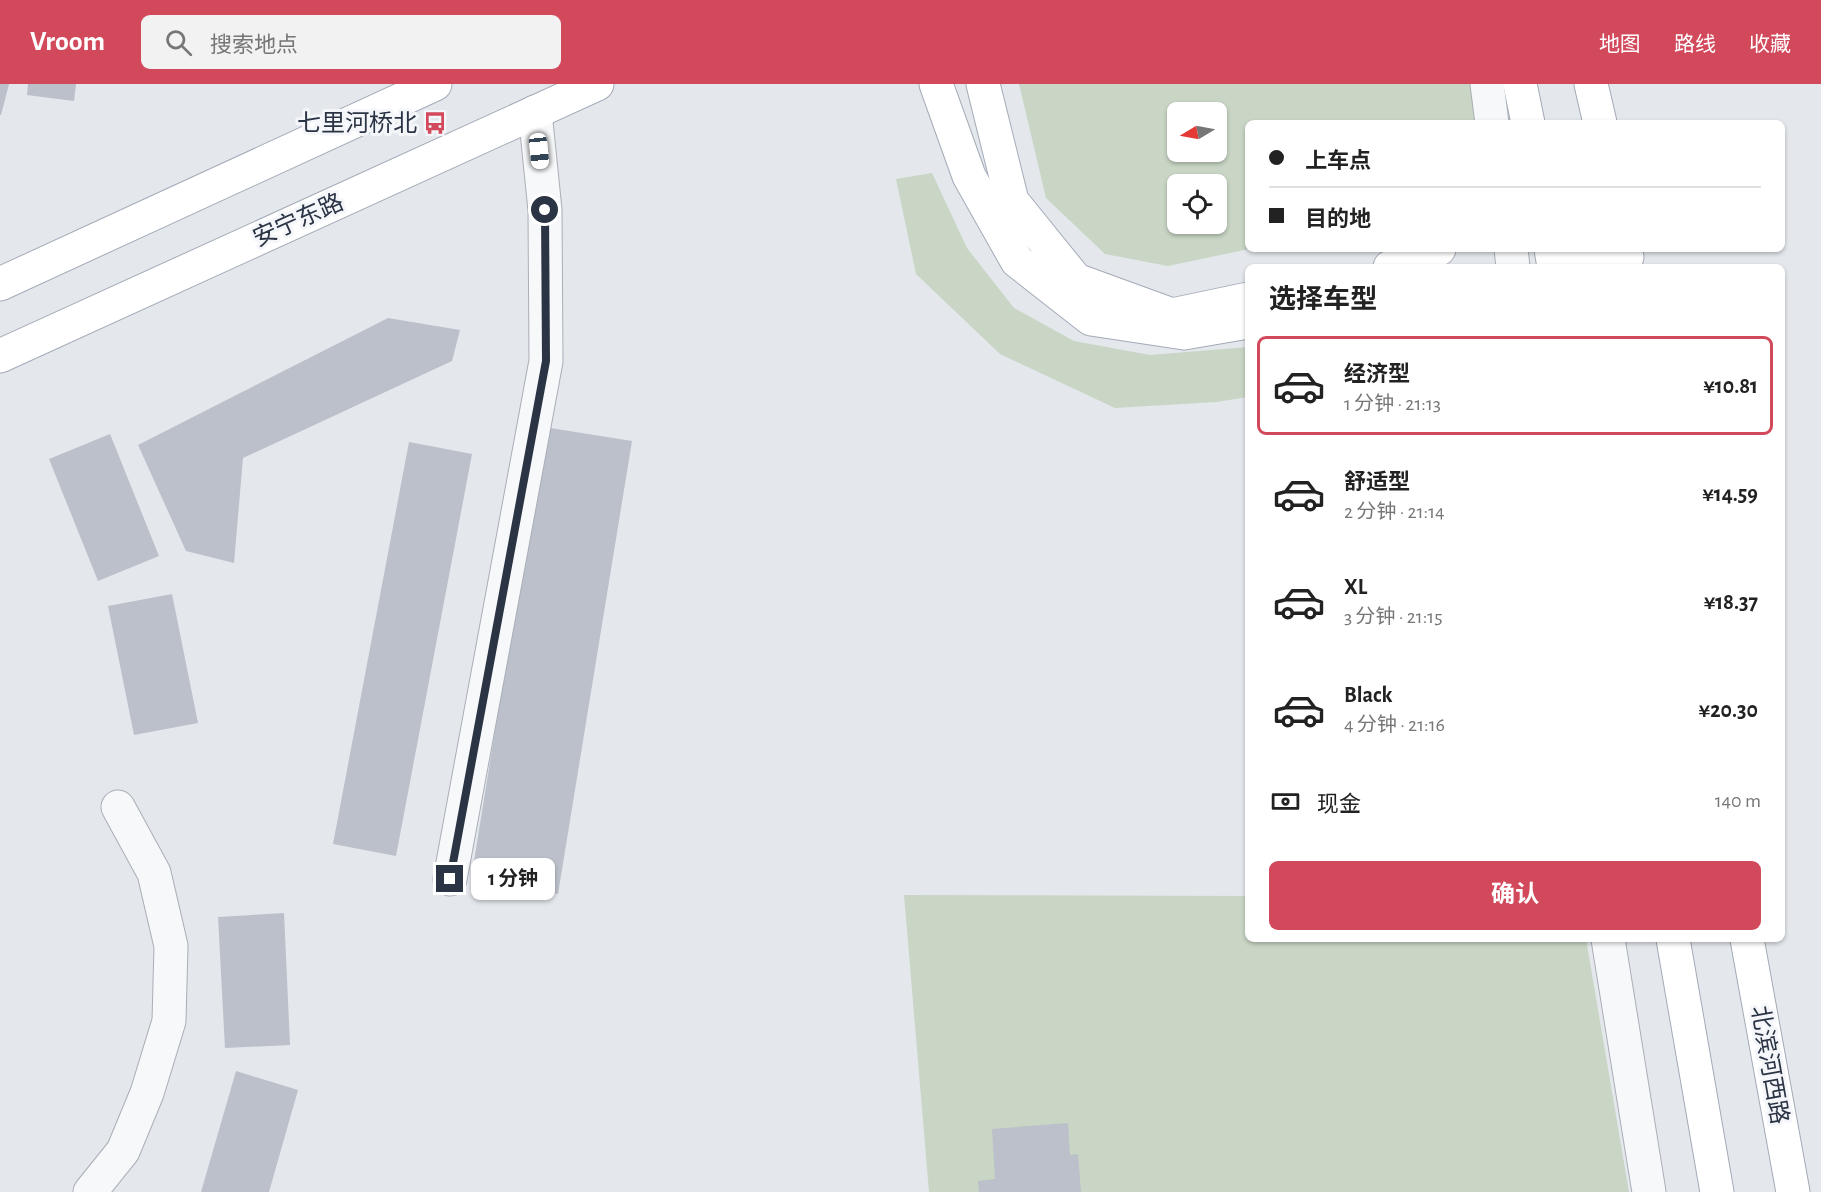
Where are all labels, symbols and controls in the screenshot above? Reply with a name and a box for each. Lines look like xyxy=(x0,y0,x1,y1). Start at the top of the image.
search box xyxy=(141,15,561,69)
icon: search xyxy=(162,26,195,59)
text: Vroom xyxy=(30,28,105,56)
text: 搜索地点 xyxy=(210,34,298,56)
text: 地图 xyxy=(1599,34,1641,55)
text: 路线 xyxy=(1674,34,1716,55)
text: 收藏 xyxy=(1749,34,1791,55)
north arrow xyxy=(1167,102,1227,162)
map controls xyxy=(1167,102,1227,234)
place label: 七里河桥北 xyxy=(297,110,417,136)
bus stop icon: 七里河桥北 xyxy=(422,110,448,136)
car xyxy=(528,132,550,170)
text: 上车点 xyxy=(1305,150,1371,172)
button: locate xyxy=(1167,174,1227,234)
street label: 安宁东路 xyxy=(249,189,347,251)
route start xyxy=(531,196,558,223)
text: 目的地 xyxy=(1305,208,1371,230)
text: 选择车型 xyxy=(1269,286,1377,313)
icon: car xyxy=(1272,359,1326,413)
text: 经济型 xyxy=(1344,363,1410,385)
text: ¥10.81 xyxy=(1703,375,1758,397)
text: 1 分钟 · 21:13 xyxy=(1344,394,1441,414)
icon: car xyxy=(1272,467,1326,521)
text: 舒适型 xyxy=(1344,471,1410,493)
text: ¥14.59 xyxy=(1702,483,1758,505)
text: 2 分钟 · 21:14 xyxy=(1344,502,1445,522)
icon: car xyxy=(1272,575,1326,629)
text: XL xyxy=(1344,576,1367,598)
text: ¥18.37 xyxy=(1704,591,1758,613)
text: 3 分钟 · 21:15 xyxy=(1344,607,1443,627)
icon: car xyxy=(1272,683,1326,737)
text: Black xyxy=(1344,684,1392,706)
text: ¥20.30 xyxy=(1699,699,1758,721)
text: 4 分钟 · 21:16 xyxy=(1344,715,1445,735)
icon: cash xyxy=(1269,785,1302,818)
text: 140 m xyxy=(1715,791,1761,811)
text: 现金 xyxy=(1317,793,1361,815)
callout: 1 分钟 xyxy=(471,858,555,900)
button: 确认 xyxy=(1269,861,1761,930)
route end xyxy=(436,865,463,892)
text: 1 分钟 xyxy=(488,869,538,889)
street label: 北滨河西路 xyxy=(1747,1004,1793,1126)

